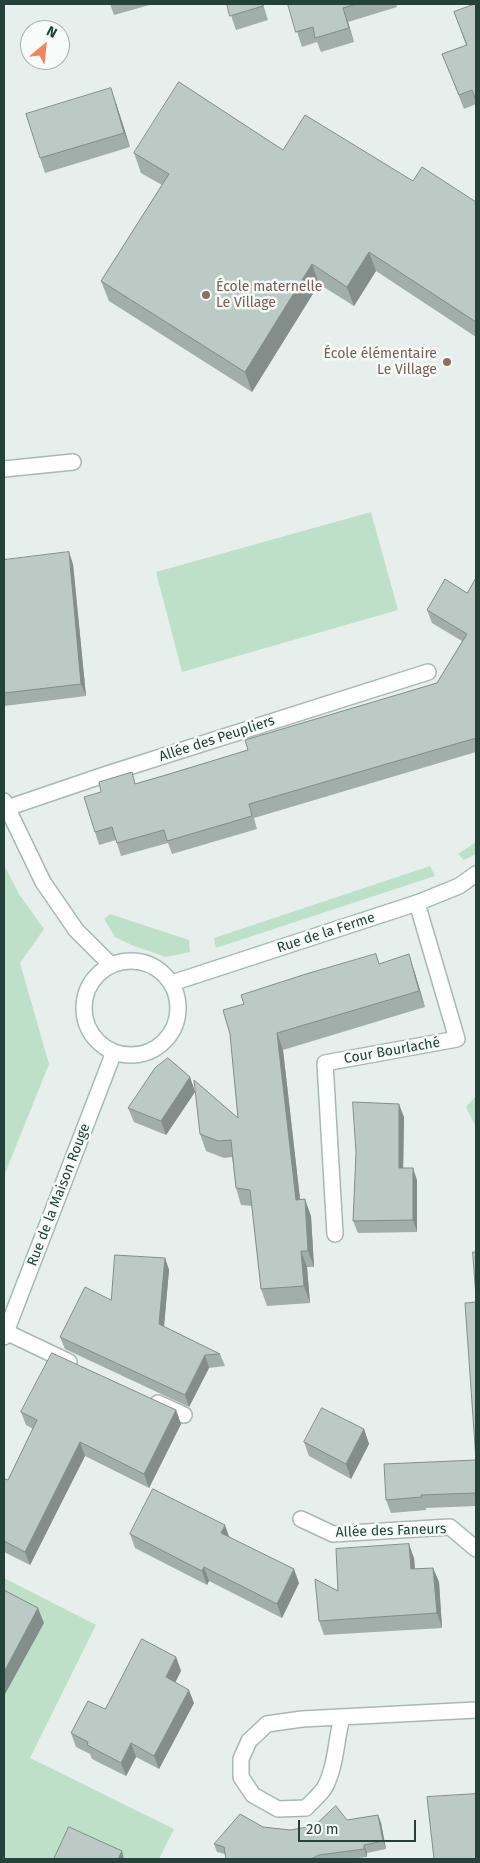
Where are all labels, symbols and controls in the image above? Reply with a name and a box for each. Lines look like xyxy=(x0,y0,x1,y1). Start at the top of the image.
north arrow xyxy=(20,20,70,70)
text: N xyxy=(44,23,60,42)
place label: École maternelle Le Village xyxy=(216,279,322,312)
marker: École maternelle Le Village xyxy=(200,289,212,301)
place label: École élémentaire Le Village xyxy=(324,346,437,378)
marker: École élémentaire Le Village xyxy=(441,356,453,368)
street label: Allée des Peupliers xyxy=(157,712,277,766)
street label: Rue de la Ferme xyxy=(275,909,377,957)
street label: Cour Bourlaché xyxy=(343,1034,441,1068)
street label: Rue de la Maison Rouge xyxy=(24,1121,94,1269)
street label: Allée des Faneurs xyxy=(335,1521,447,1541)
scale bar xyxy=(300,1810,418,1842)
text: 20 m xyxy=(306,1820,339,1838)

